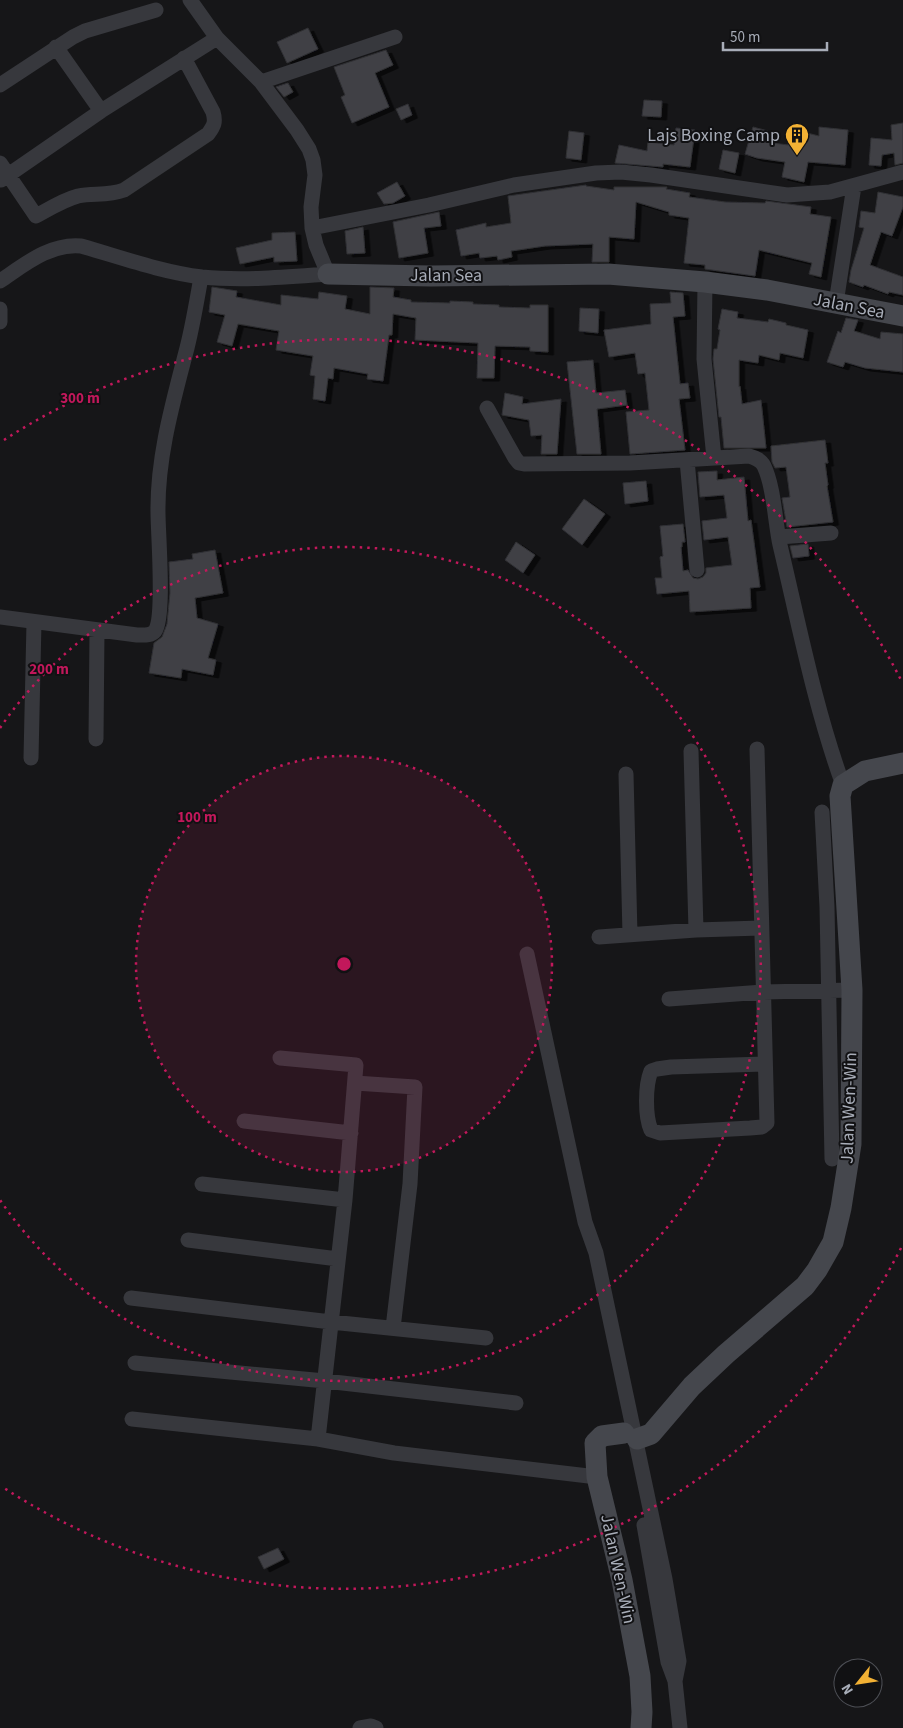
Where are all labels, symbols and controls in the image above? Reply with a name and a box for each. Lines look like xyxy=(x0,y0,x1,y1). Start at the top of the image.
scale bar xyxy=(723,20,827,52)
text: 50 m xyxy=(730,27,760,48)
building icon: Lajs Boxing Camp xyxy=(784,122,810,156)
place label: Lajs Boxing Camp xyxy=(647,123,780,148)
street label: Jalan Sea xyxy=(410,263,482,288)
street label: Jalan Sea xyxy=(811,287,887,325)
text: 300 m xyxy=(60,388,100,409)
text: 200 m xyxy=(29,659,69,680)
text: 100 m xyxy=(177,807,217,828)
centre of rings xyxy=(335,955,353,973)
street label: Jalan Wen-Win xyxy=(835,1052,863,1164)
street label: Jalan Wen-Win xyxy=(594,1512,642,1626)
north arrow xyxy=(833,1658,883,1708)
text: N xyxy=(837,1680,859,1698)

